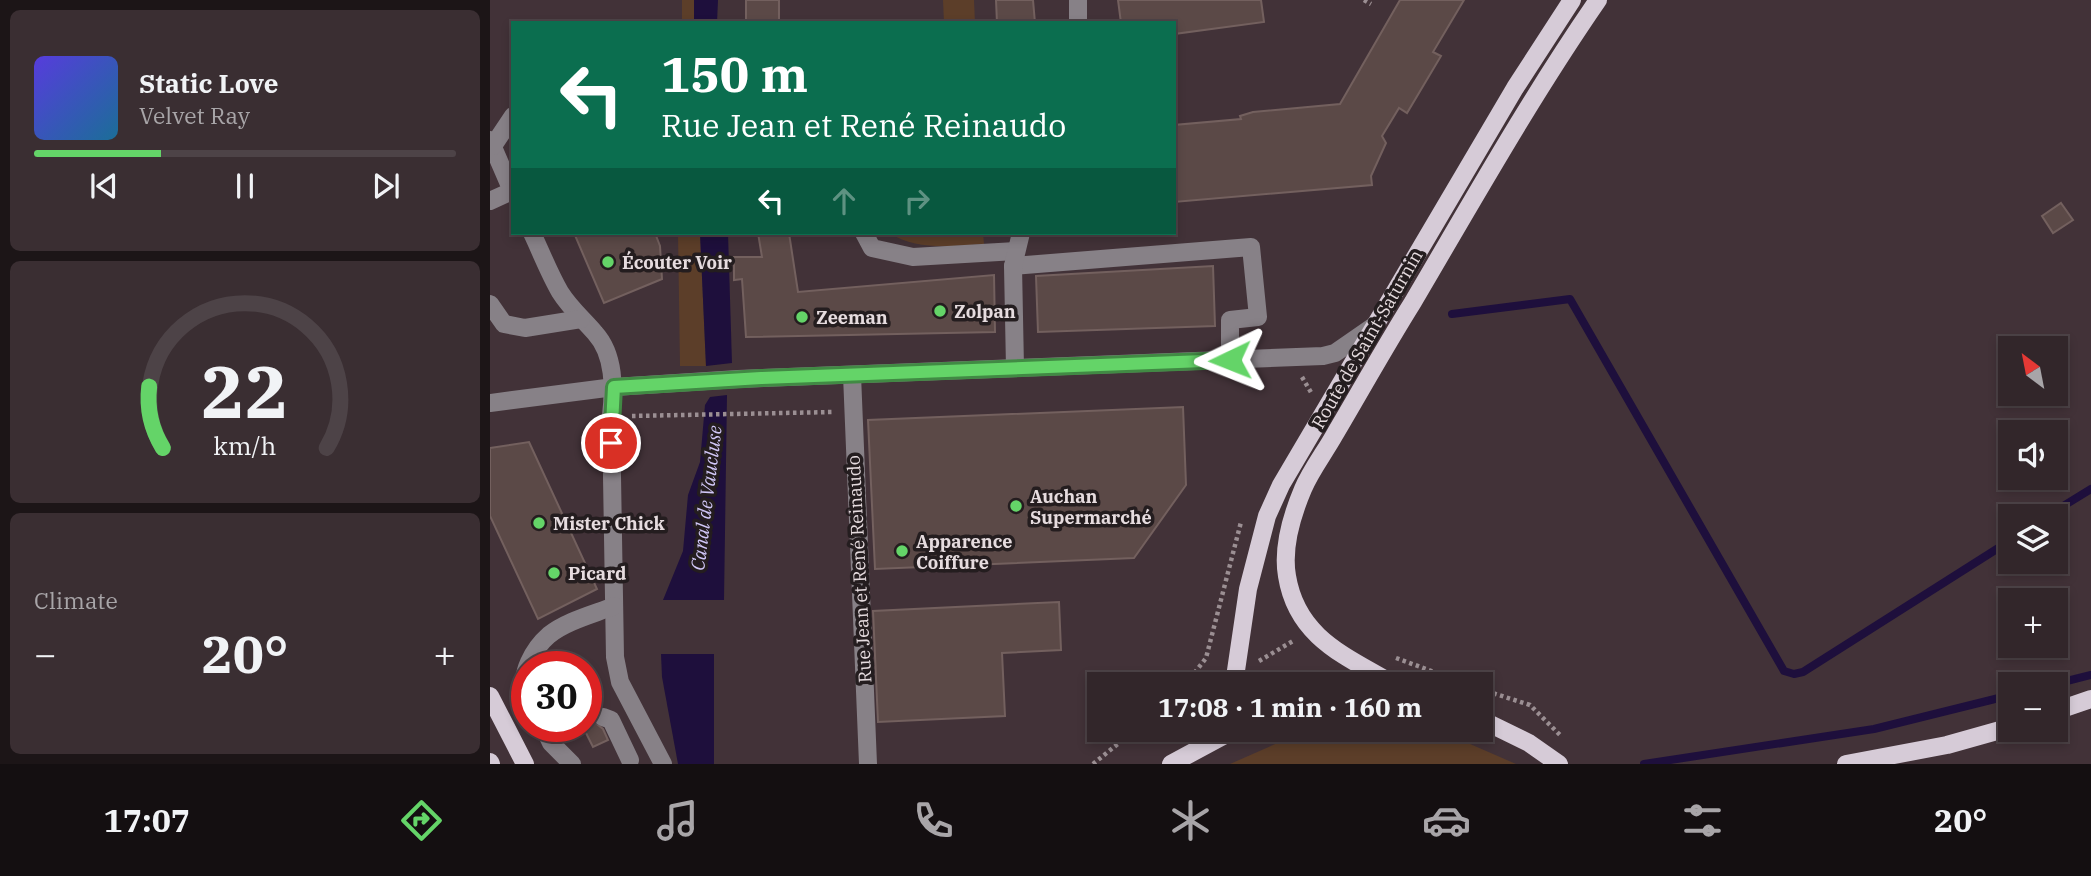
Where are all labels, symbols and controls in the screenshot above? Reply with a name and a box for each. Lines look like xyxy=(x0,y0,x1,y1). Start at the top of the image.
text: 150 m xyxy=(661,42,808,105)
icon: left xyxy=(546,49,637,140)
text: Static Love xyxy=(139,66,278,100)
text: Velvet Ray xyxy=(139,100,250,130)
text: Rue Jean et René Reinaudo xyxy=(661,104,1066,146)
icon: previous xyxy=(85,167,123,205)
icon: pause xyxy=(226,167,264,205)
icon: next xyxy=(367,167,405,205)
icon: left xyxy=(752,182,790,220)
icon: ahead xyxy=(825,182,863,220)
icon: right xyxy=(898,182,936,220)
street label: Route de Saint-Saturnin xyxy=(1306,245,1428,433)
place label: Écouter Voir xyxy=(622,250,732,274)
marker: Écouter Voir xyxy=(600,254,616,270)
place label: Zolpan xyxy=(954,300,1016,323)
marker: Zolpan xyxy=(932,303,948,319)
place label: Zeeman xyxy=(816,306,888,329)
marker: Zeeman xyxy=(794,309,810,325)
position arrow xyxy=(1193,323,1267,397)
north arrow xyxy=(1998,336,2068,406)
map controls xyxy=(1998,336,2068,742)
text: 22 xyxy=(201,343,289,438)
pin xyxy=(581,413,641,473)
button: sound xyxy=(1998,420,2068,490)
icon: arrive xyxy=(592,424,630,462)
water label: Canal de Vaucluse xyxy=(685,424,727,572)
text: km/h xyxy=(213,429,277,462)
street label: Rue Jean et René Reinaudo xyxy=(842,455,876,683)
place label: Auchan Supermarché xyxy=(1030,485,1152,529)
marker: Auchan Supermarché xyxy=(1008,498,1024,514)
button: layers xyxy=(1998,504,2068,574)
place label: Mister Chick xyxy=(553,512,665,535)
marker: Mister Chick xyxy=(531,515,547,531)
place label: Apparence Coiffure xyxy=(916,530,1012,574)
marker: Apparence Coiffure xyxy=(894,543,910,559)
place label: Picard xyxy=(568,562,626,585)
marker: Picard xyxy=(546,565,562,581)
text: Climate xyxy=(34,585,118,615)
button: + xyxy=(1998,588,2068,658)
text: 20° xyxy=(202,620,288,687)
text: − xyxy=(34,629,57,678)
text: + xyxy=(433,629,456,678)
speed limit sign: 30 xyxy=(511,651,602,742)
button: − xyxy=(1998,672,2068,742)
text: 17:08 · 1 min · 160 m xyxy=(1158,690,1422,724)
icon: directions xyxy=(397,796,446,845)
icon: music xyxy=(653,796,702,845)
icon: phone xyxy=(909,796,958,845)
icon: climate xyxy=(1166,796,1215,845)
icon: car xyxy=(1422,796,1471,845)
icon: filters xyxy=(1678,796,1727,845)
text: 17:07 xyxy=(104,799,190,841)
text: 20° xyxy=(1934,799,1987,841)

